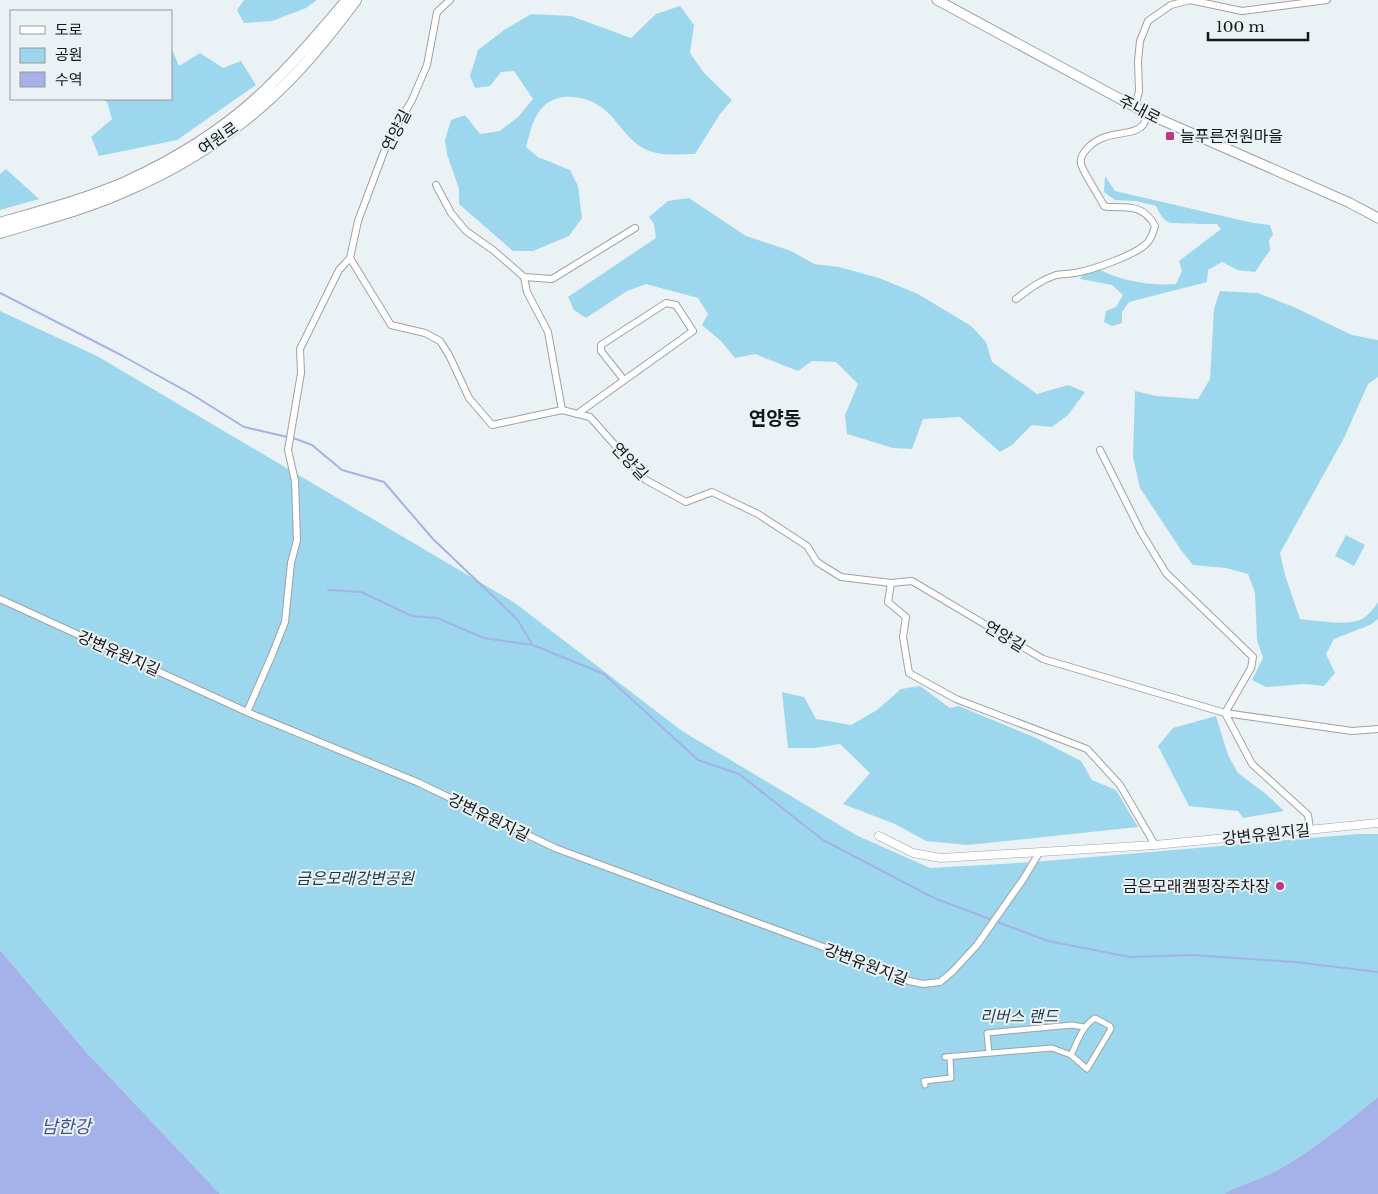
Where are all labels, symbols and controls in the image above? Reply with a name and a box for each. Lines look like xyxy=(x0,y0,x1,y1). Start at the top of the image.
legend xyxy=(10,10,172,100)
scale bar xyxy=(1208,10,1308,42)
text: 100 m xyxy=(1216,17,1265,36)
text: 도로 xyxy=(55,20,83,39)
text: 공원 xyxy=(55,45,83,64)
text: 수역 xyxy=(55,70,83,89)
street label: 주내로 xyxy=(1116,90,1164,128)
street label: 연양길 xyxy=(377,106,415,154)
street label: 여원로 xyxy=(194,117,242,159)
place label: 늘푸른전원마을 xyxy=(1180,126,1283,146)
marker: 늘푸른전원마을 xyxy=(1164,130,1176,142)
district label: 연양동 xyxy=(749,407,801,430)
street label: 연양길 xyxy=(608,438,652,484)
street label: 연양길 xyxy=(981,616,1029,656)
street label: 강변유원지길 xyxy=(75,626,163,680)
street label: 강변유원지길 xyxy=(445,789,533,845)
street label: 강변유원지길 xyxy=(1221,819,1311,849)
park label: 금은모래강변공원 xyxy=(296,868,415,888)
place label: 금은모래캠핑장주차장 xyxy=(1123,876,1270,896)
marker: 금은모래캠핑장주차장 xyxy=(1274,880,1286,892)
street label: 강변유원지길 xyxy=(821,939,911,989)
park label: 리버스 랜드 xyxy=(980,1006,1059,1026)
water label: 남한강 xyxy=(41,1116,93,1138)

